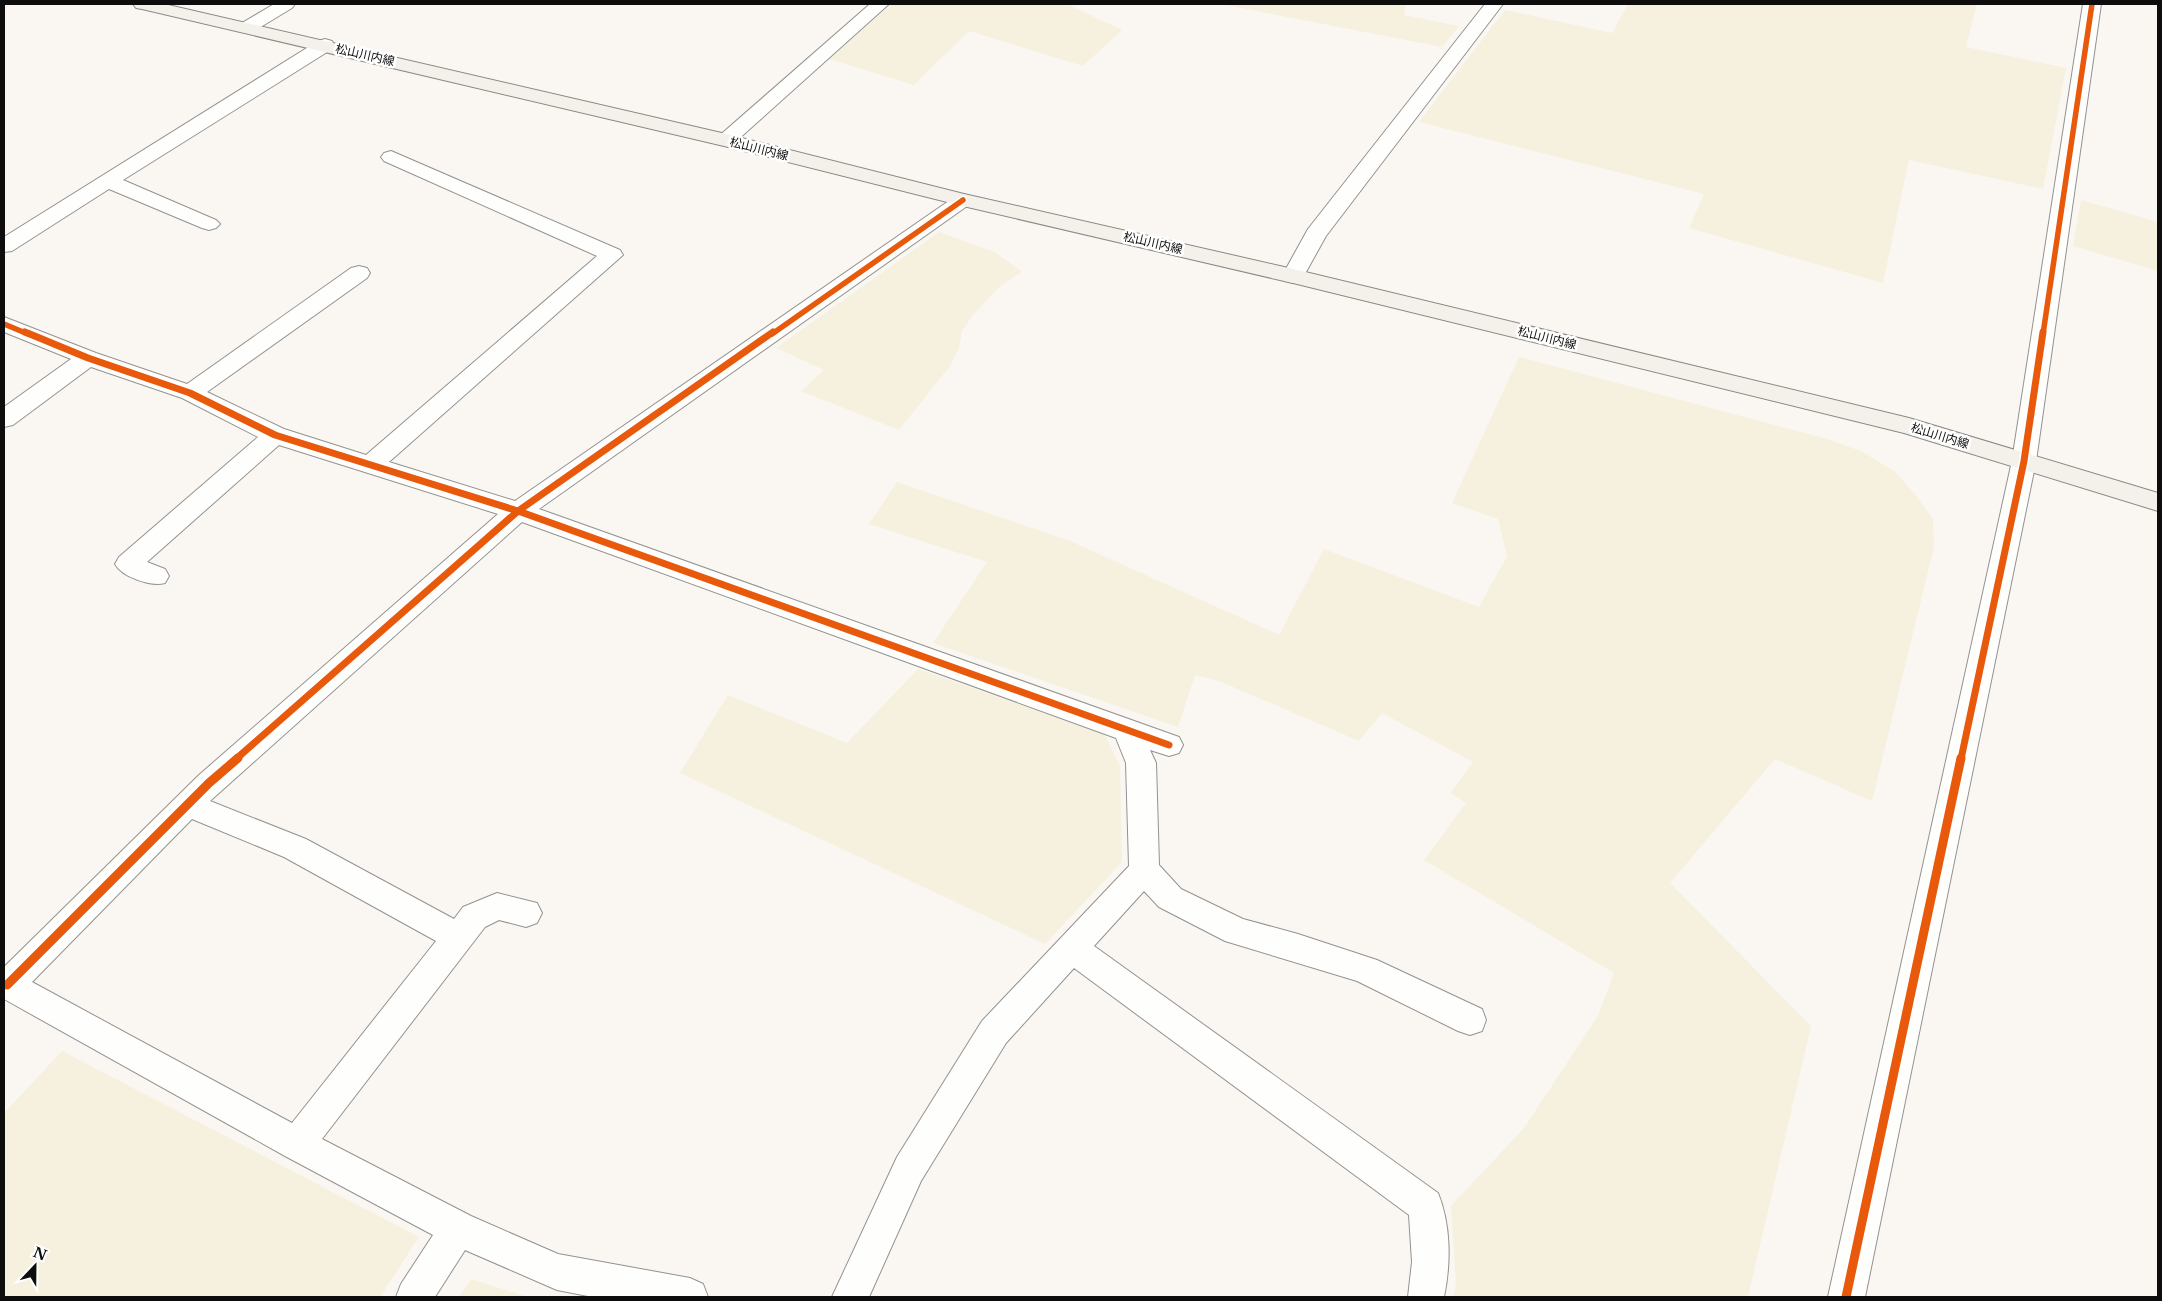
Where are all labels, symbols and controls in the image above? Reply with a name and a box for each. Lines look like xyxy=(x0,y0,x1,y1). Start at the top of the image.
street label: 松山川内線 xyxy=(334,40,396,69)
street label: 松山川内線 xyxy=(728,134,790,163)
street label: 松山川内線 xyxy=(1122,228,1184,257)
street label: 松山川内線 xyxy=(1516,323,1578,352)
street label: 松山川内線 xyxy=(1909,420,1971,451)
north arrow xyxy=(10,1241,60,1291)
text: N xyxy=(30,1243,49,1265)

